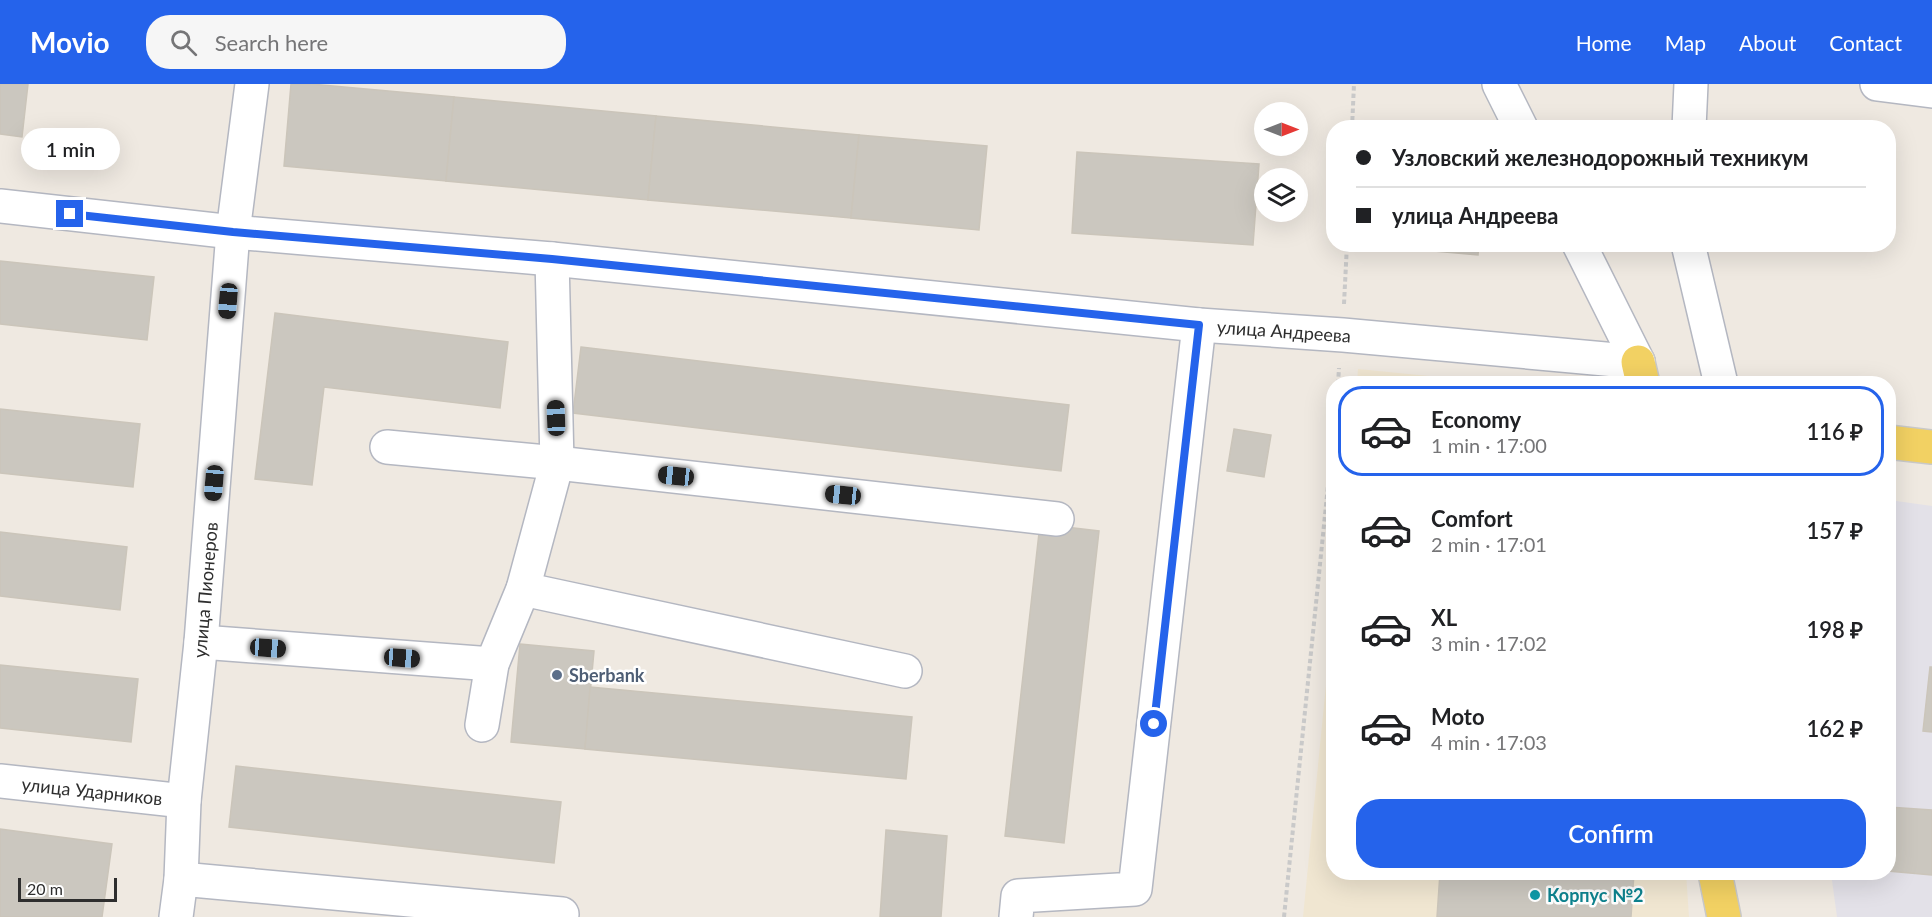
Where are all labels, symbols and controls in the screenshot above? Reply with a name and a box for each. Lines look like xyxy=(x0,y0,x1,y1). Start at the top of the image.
search box xyxy=(146,15,566,69)
text: Movio xyxy=(30,25,110,59)
icon: search xyxy=(167,26,200,59)
text: Search here xyxy=(215,29,328,56)
text: Home xyxy=(1576,30,1632,55)
text: Map xyxy=(1665,30,1706,55)
text: About xyxy=(1739,30,1796,55)
text: Contact xyxy=(1829,30,1902,55)
north arrow xyxy=(1254,102,1308,156)
map controls xyxy=(1254,102,1308,222)
callout: 1 min xyxy=(20,127,119,169)
text: 1 min xyxy=(46,137,95,161)
text: Узловский железнодорожный техникум xyxy=(1392,144,1809,171)
button: layers xyxy=(1254,168,1308,222)
route end xyxy=(56,200,83,227)
text: улица Андреева xyxy=(1392,202,1558,229)
car xyxy=(217,282,239,320)
street label: улица Андреева xyxy=(1216,315,1352,347)
car xyxy=(546,400,566,436)
icon: car xyxy=(1359,404,1413,458)
text: Economy xyxy=(1431,406,1521,433)
text: 116 ₽ xyxy=(1806,418,1863,445)
text: 1 min · 17:00 xyxy=(1431,433,1547,457)
car xyxy=(203,464,225,502)
car xyxy=(657,465,695,487)
car xyxy=(824,484,862,506)
icon: car xyxy=(1359,503,1413,557)
text: Comfort xyxy=(1431,505,1513,532)
text: 157 ₽ xyxy=(1806,517,1863,544)
street label: улица Пионеров xyxy=(188,521,222,659)
text: 2 min · 17:01 xyxy=(1431,532,1547,556)
icon: car xyxy=(1359,602,1413,656)
text: XL xyxy=(1431,604,1457,631)
text: 198 ₽ xyxy=(1806,616,1863,643)
text: 3 min · 17:02 xyxy=(1431,631,1547,655)
car xyxy=(249,638,287,658)
car xyxy=(383,648,421,668)
place label: Sberbank xyxy=(569,664,645,686)
marker: Sberbank xyxy=(550,668,564,682)
icon: car xyxy=(1359,701,1413,755)
text: Moto xyxy=(1431,703,1485,730)
route start xyxy=(1140,710,1167,737)
text: 162 ₽ xyxy=(1806,715,1863,742)
text: 4 min · 17:03 xyxy=(1431,730,1547,754)
street label: улица Ударников xyxy=(21,773,164,809)
button: Confirm xyxy=(1356,799,1866,868)
scale bar xyxy=(18,875,117,902)
text: 20 m xyxy=(27,879,63,898)
place label: Корпус №2 xyxy=(1547,884,1644,906)
marker: Корпус №2 xyxy=(1528,888,1542,902)

